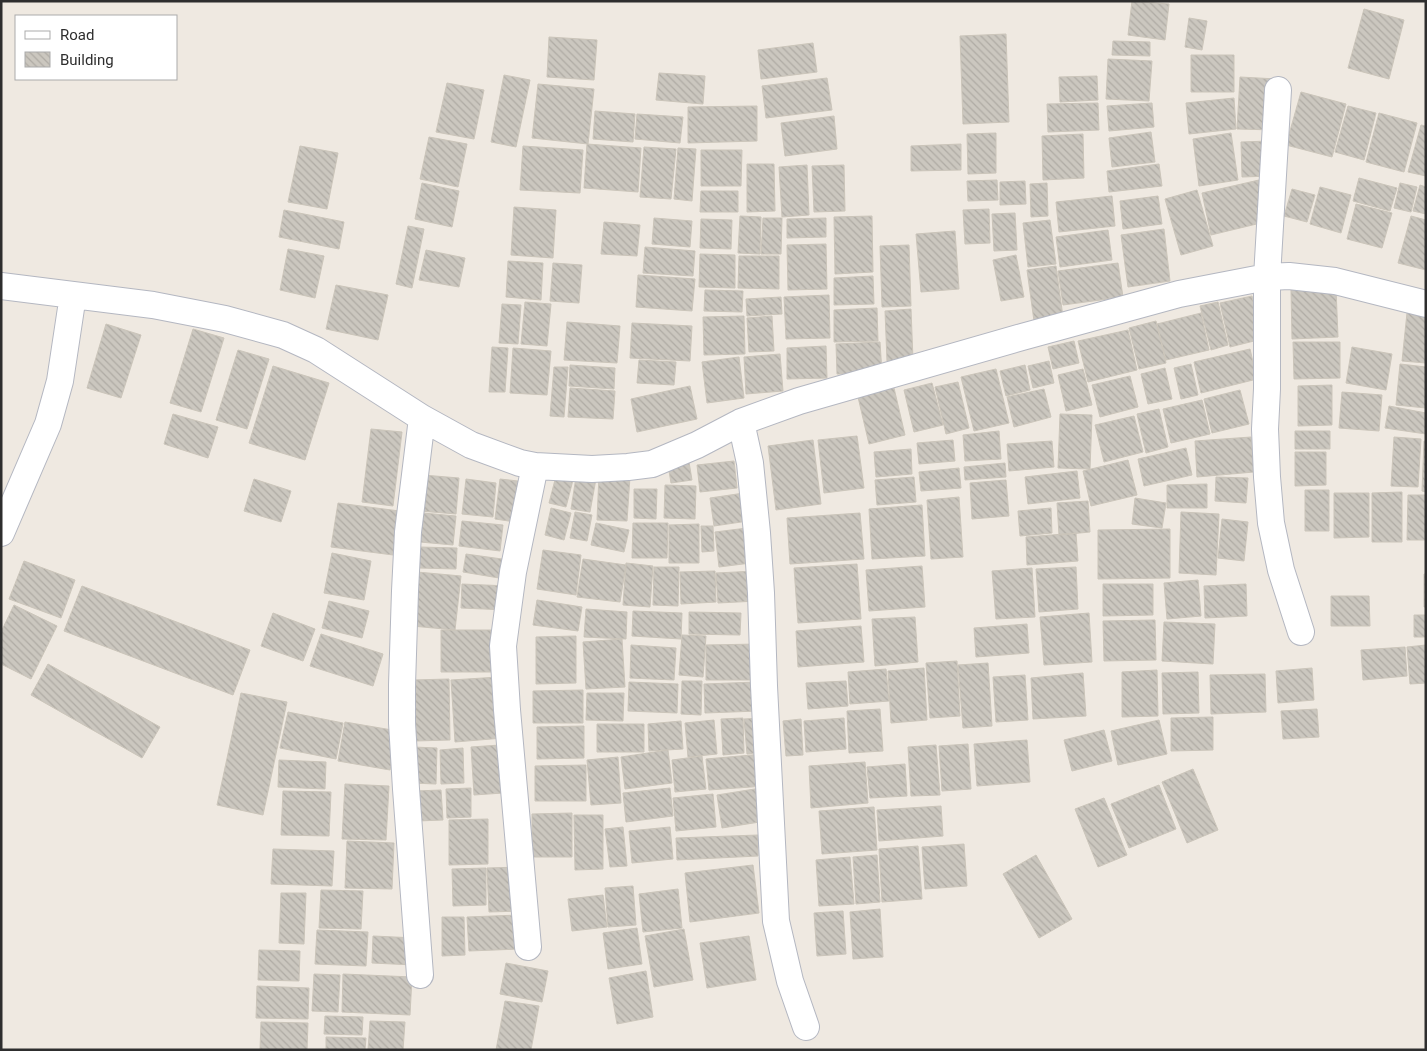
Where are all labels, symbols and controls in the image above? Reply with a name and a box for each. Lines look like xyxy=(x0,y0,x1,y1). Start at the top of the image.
legend xyxy=(15,15,178,80)
text: Road xyxy=(60,26,94,44)
text: Building xyxy=(60,51,114,69)

